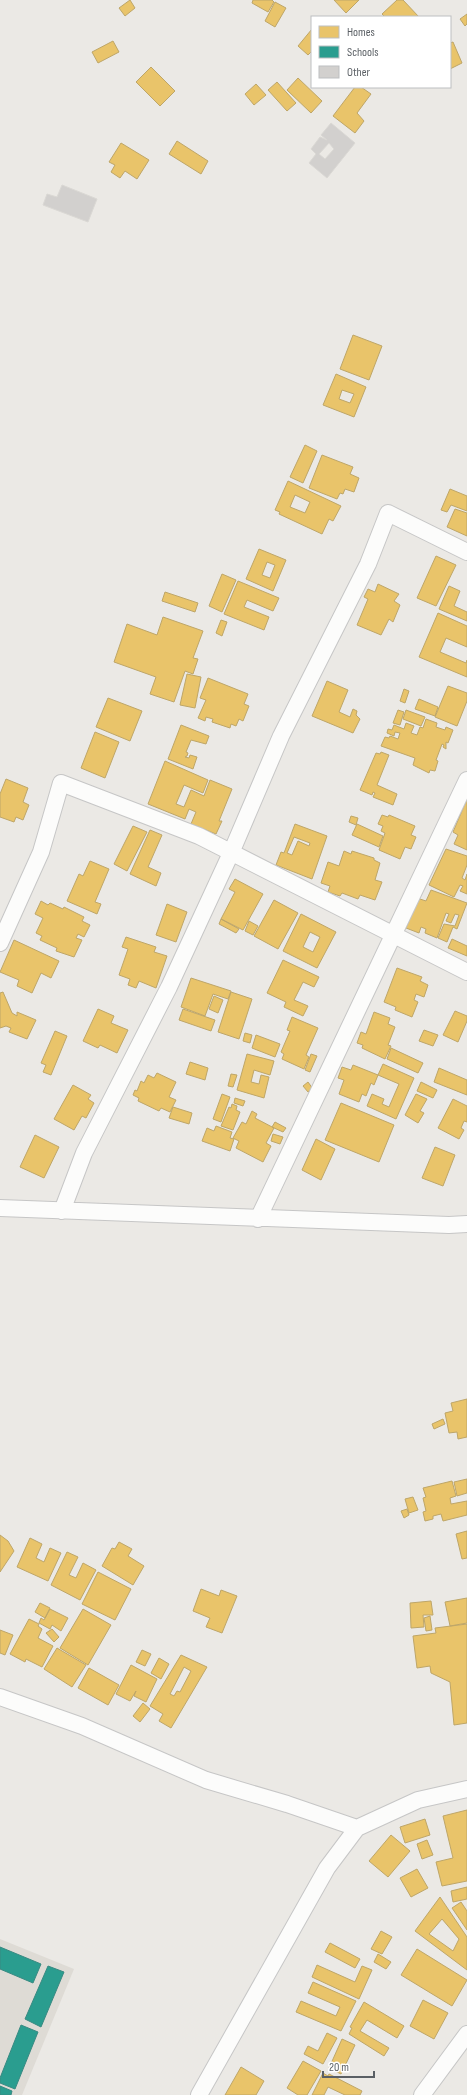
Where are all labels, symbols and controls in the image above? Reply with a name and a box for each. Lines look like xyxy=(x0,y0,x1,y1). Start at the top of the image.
legend xyxy=(311,16,451,88)
text: Homes xyxy=(347,25,375,40)
text: Schools xyxy=(347,45,379,60)
text: Other xyxy=(347,65,371,80)
scale bar xyxy=(323,2053,374,2079)
text: 20 m xyxy=(329,2060,349,2075)

